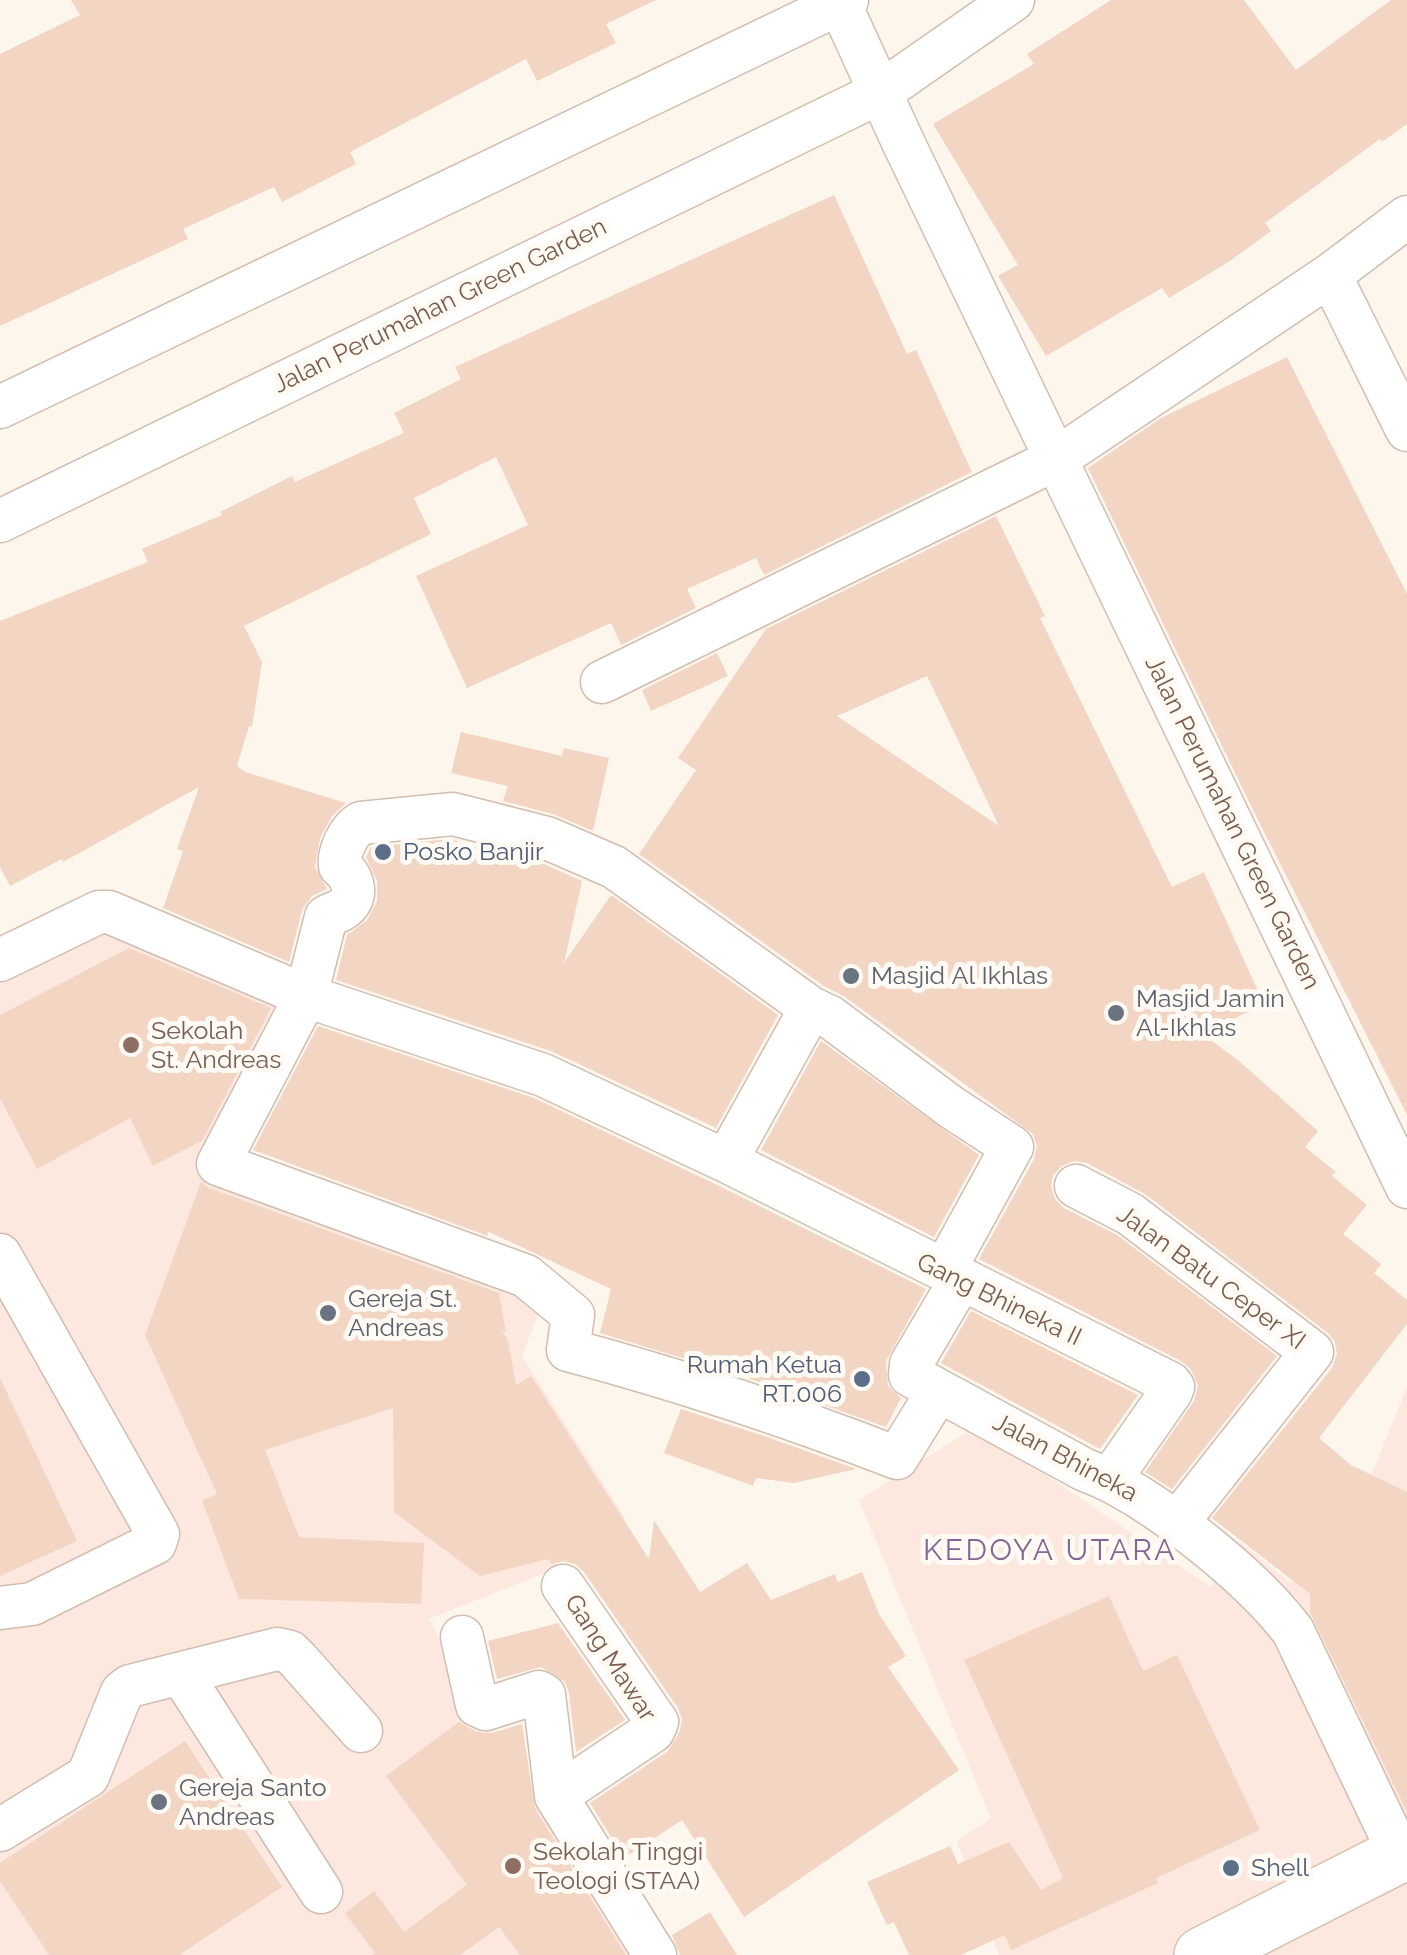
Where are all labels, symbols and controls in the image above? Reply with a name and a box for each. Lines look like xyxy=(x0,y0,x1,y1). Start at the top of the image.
street label: Jalan Perumahan Green Garden xyxy=(268,212,612,400)
street label: Jalan Perumahan Green Garden xyxy=(1138,651,1326,995)
place label: Posko Banjir xyxy=(403,837,544,867)
marker: Posko Banjir xyxy=(372,841,394,863)
place label: Masjid Al Ikhlas xyxy=(871,961,1048,991)
marker: Masjid Al Ikhlas xyxy=(840,965,862,987)
place label: Masjid Jamin Al-Ikhlas xyxy=(1136,984,1285,1043)
marker: Masjid Jamin Al-Ikhlas xyxy=(1105,1002,1127,1024)
place label: Sekolah St. Andreas xyxy=(151,1016,281,1075)
marker: Sekolah St. Andreas xyxy=(120,1034,142,1056)
street label: Jalan Batu Ceper XI xyxy=(1111,1200,1311,1356)
street label: Gang Bhineka II xyxy=(912,1247,1086,1353)
place label: Gereja St. Andreas xyxy=(348,1284,457,1343)
marker: Gereja St. Andreas xyxy=(317,1302,339,1324)
place label: Rumah Ketua RT.006 xyxy=(687,1350,842,1409)
marker: Rumah Ketua RT.006 xyxy=(851,1368,873,1390)
street label: Jalan Bhineka xyxy=(988,1407,1142,1509)
district label: KEDOYA UTARA xyxy=(923,1533,1177,1569)
street label: Gang Mawar xyxy=(558,1589,662,1727)
place label: Gereja Santo Andreas xyxy=(179,1773,327,1832)
marker: Gereja Santo Andreas xyxy=(148,1791,170,1813)
place label: Sekolah Tinggi Teologi (STAA) xyxy=(533,1837,703,1896)
place label: Shell xyxy=(1251,1853,1309,1883)
marker: Sekolah Tinggi Teologi (STAA) xyxy=(502,1855,524,1877)
marker: Shell xyxy=(1220,1857,1242,1879)

